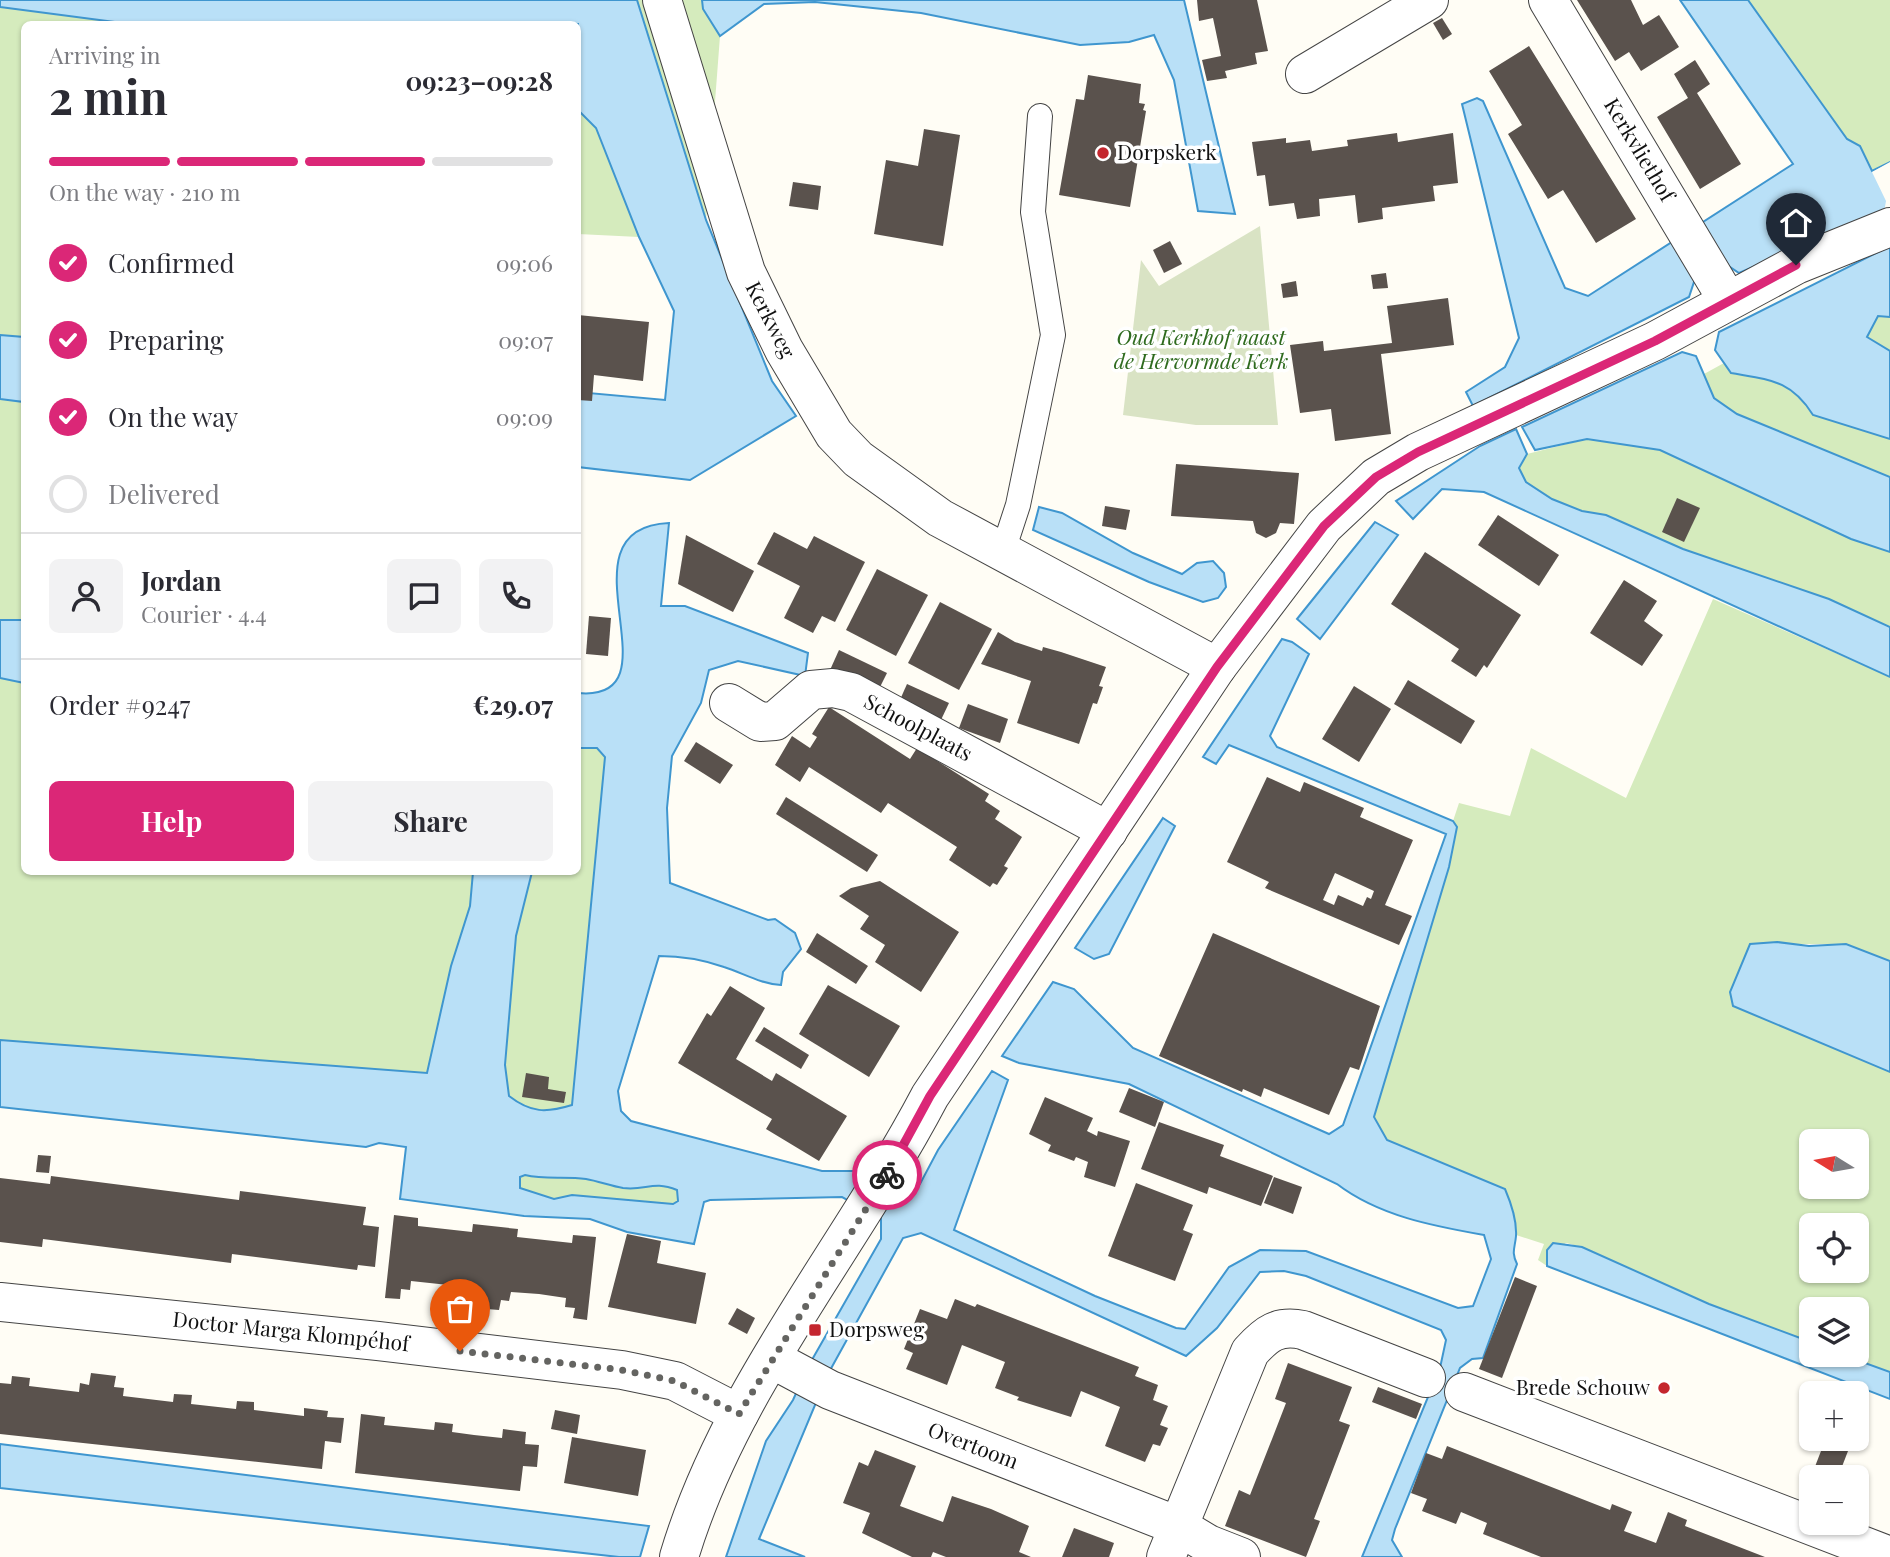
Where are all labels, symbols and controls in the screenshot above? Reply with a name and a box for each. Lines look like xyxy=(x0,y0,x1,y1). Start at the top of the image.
text: Arriving in xyxy=(49,39,161,70)
text: 09:23–09:28 xyxy=(406,63,553,98)
text: 2 min xyxy=(49,65,168,127)
street label: Kerkvliethof xyxy=(1599,92,1684,207)
place label: Dorpskerk xyxy=(1117,137,1217,165)
marker: Dorpskerk xyxy=(1095,145,1111,161)
text: On the way · 210 m xyxy=(49,176,241,207)
pin xyxy=(1766,193,1826,265)
icon: home xyxy=(1777,204,1815,242)
icon: check xyxy=(49,244,87,282)
text: Confirmed xyxy=(108,245,235,280)
text: 09:06 xyxy=(496,247,553,278)
street label: Kerkweg xyxy=(741,276,803,362)
icon: check xyxy=(49,321,87,359)
text: Preparing xyxy=(108,322,224,357)
park label: Oud Kerkhof naast de Hervormde Kerk xyxy=(1114,322,1288,374)
text: 09:07 xyxy=(498,324,553,355)
icon: check xyxy=(49,398,87,436)
text: On the way xyxy=(108,399,238,434)
text: 09:09 xyxy=(496,401,553,432)
text: Delivered xyxy=(108,476,220,511)
button: person xyxy=(49,559,123,633)
button: chat xyxy=(387,559,461,633)
button: phone xyxy=(479,559,553,633)
text: Jordan xyxy=(141,563,221,598)
text: Courier · 4.4 xyxy=(141,598,267,629)
street label: Schoolplaats xyxy=(860,686,978,766)
text: Order #9247 xyxy=(49,687,190,722)
text: €29.07 xyxy=(473,687,553,722)
button: Help xyxy=(49,781,294,861)
button: Share xyxy=(308,781,553,861)
north arrow xyxy=(1799,1129,1869,1199)
map controls xyxy=(1799,1129,1869,1535)
courier xyxy=(852,1140,922,1210)
icon: bike xyxy=(868,1156,906,1194)
button: locate xyxy=(1799,1213,1869,1283)
pin xyxy=(430,1279,490,1351)
icon: bag xyxy=(441,1290,479,1328)
button: layers xyxy=(1799,1297,1869,1367)
street label: Doctor Marga Klompéhof xyxy=(172,1304,413,1357)
place label: Dorpsweg xyxy=(829,1314,924,1342)
marker: Dorpsweg xyxy=(807,1322,823,1338)
place label: Brede Schouw xyxy=(1516,1372,1651,1400)
marker: Brede Schouw xyxy=(1656,1380,1672,1396)
button: + xyxy=(1799,1381,1869,1451)
street label: Overtoom xyxy=(924,1414,1023,1474)
button: − xyxy=(1799,1465,1869,1535)

